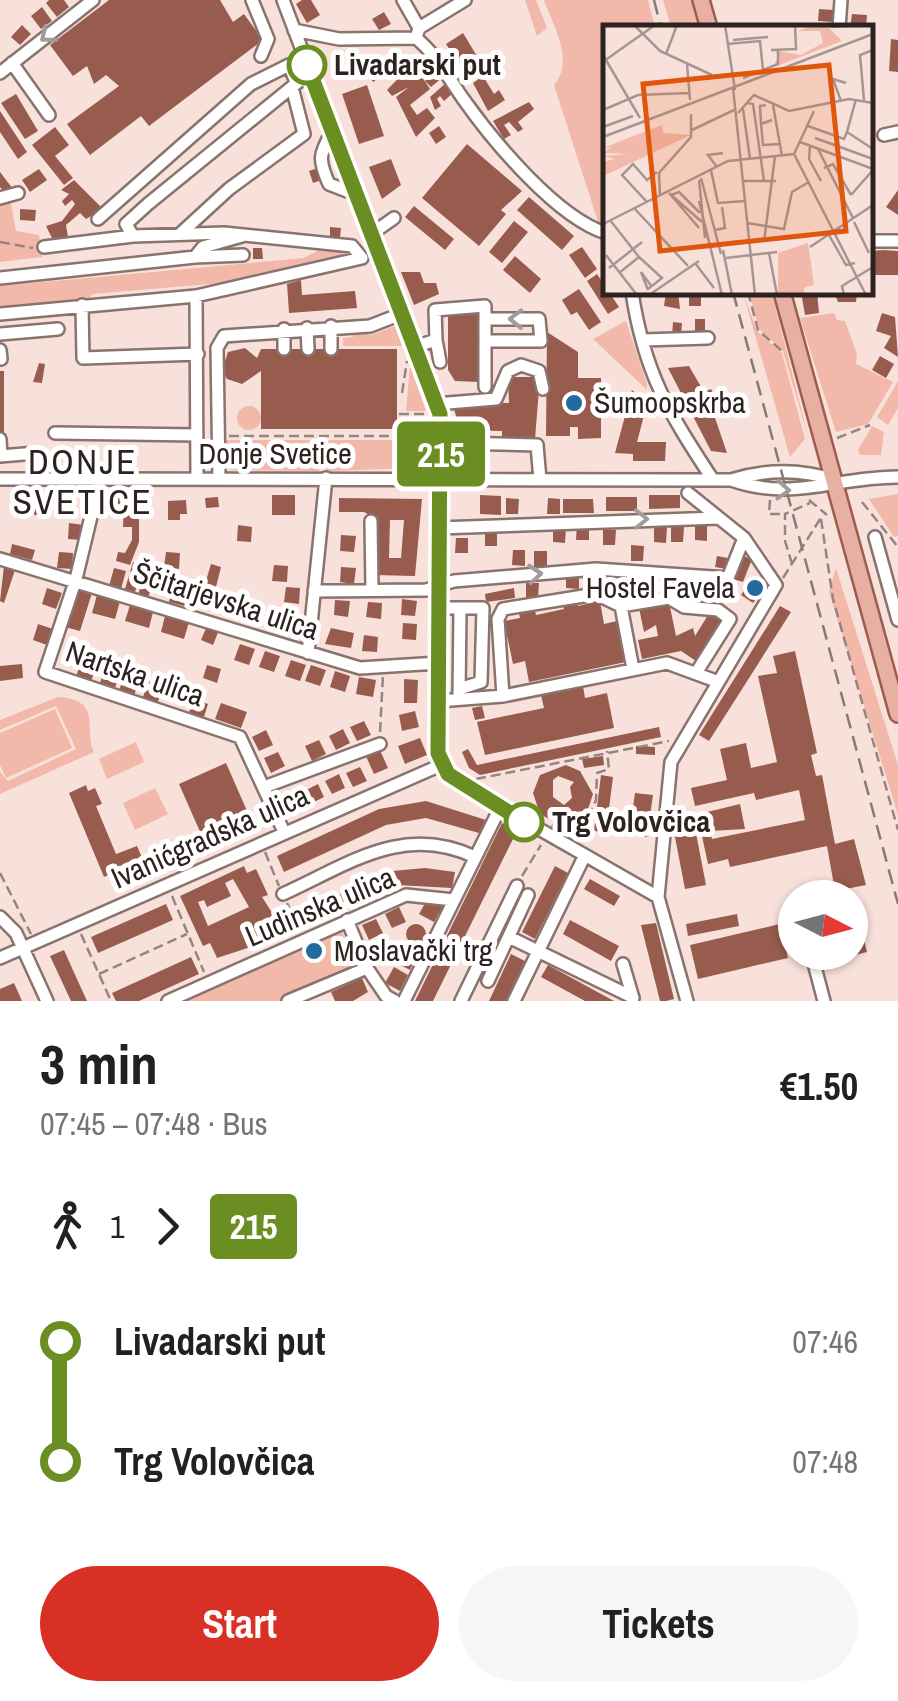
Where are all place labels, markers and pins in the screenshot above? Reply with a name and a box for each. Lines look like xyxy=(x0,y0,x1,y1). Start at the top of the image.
place label: Livadarski put xyxy=(334,44,501,84)
marker: Livadarski put xyxy=(288,46,326,84)
place label: Šumoopskrba xyxy=(594,382,746,422)
marker: Šumoopskrba xyxy=(563,392,585,414)
place label: Hostel Favela xyxy=(586,567,735,607)
marker: Hostel Favela xyxy=(744,577,766,599)
place label: Trg Volovčica xyxy=(552,801,711,841)
marker: Trg Volovčica xyxy=(505,803,543,841)
place label: Moslavački trg xyxy=(334,930,493,970)
marker: Moslavački trg xyxy=(303,940,325,962)

